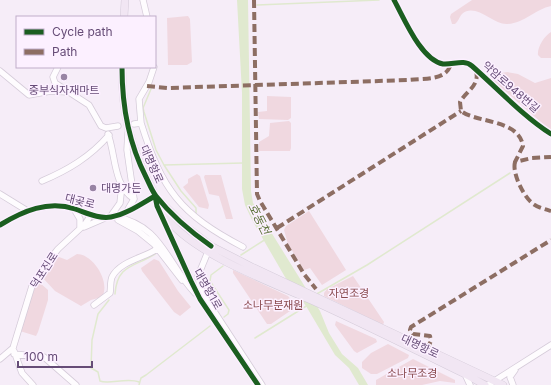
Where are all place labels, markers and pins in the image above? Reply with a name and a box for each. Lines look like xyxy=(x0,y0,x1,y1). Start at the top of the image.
marker: 중부식자재마트 xyxy=(59,72,69,82)
place label: 중부식자재마트 xyxy=(29,83,99,97)
place label: 대명가든 xyxy=(101,181,141,195)
marker: 대명가든 xyxy=(88,183,98,193)

